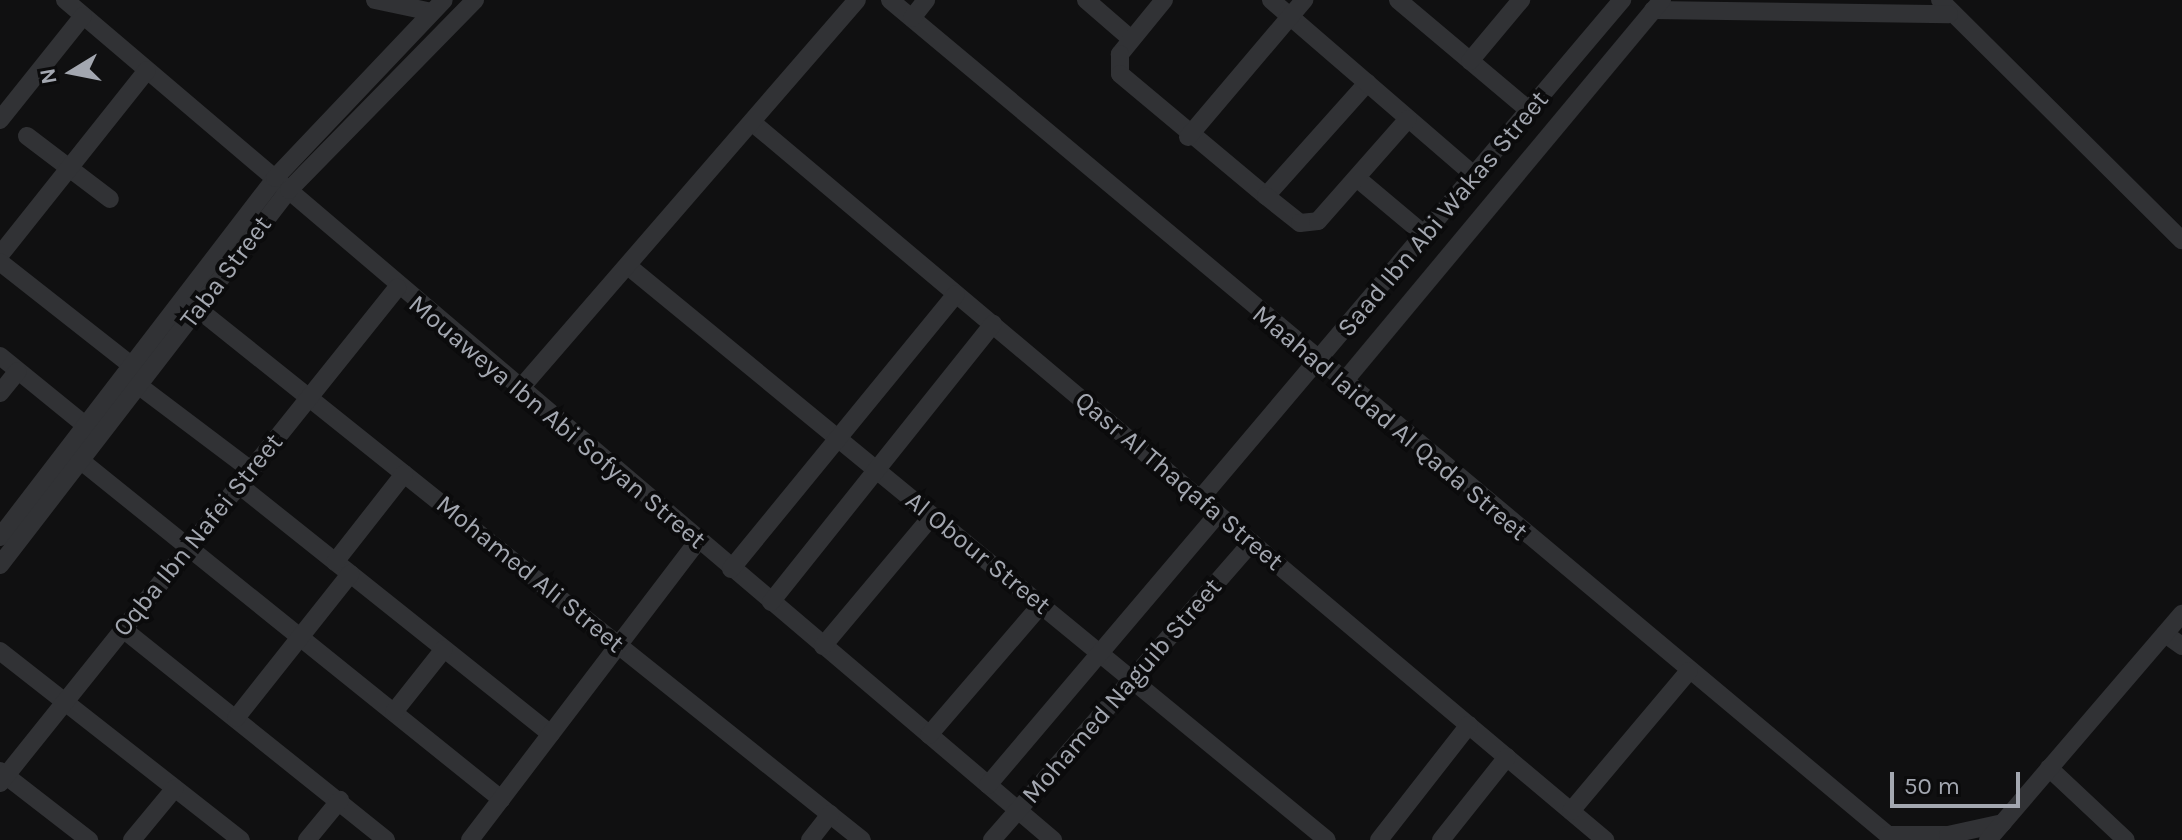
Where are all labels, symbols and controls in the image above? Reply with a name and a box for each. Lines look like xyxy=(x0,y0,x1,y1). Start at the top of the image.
north arrow xyxy=(32,32,112,112)
text: N xyxy=(34,66,63,86)
street label: Saad Ibn Abi Wakas Street xyxy=(1331,85,1555,343)
street label: Taba Street xyxy=(174,210,278,334)
street label: Mouaweya Ibn Abi Sofyan Street xyxy=(402,288,712,556)
street label: Maahad Iaidad Al Qada Street xyxy=(1246,299,1534,547)
street label: Qasr Al Thaqafa Street xyxy=(1069,385,1289,577)
street label: Oqba Ibn Nafei Street xyxy=(107,427,289,643)
street label: Al Obour Street xyxy=(899,485,1057,621)
street label: Mohamed Ali Street xyxy=(430,489,630,659)
street label: Mohamed Naguib Street xyxy=(1016,572,1228,810)
scale bar xyxy=(1894,756,2024,806)
text: 50 m xyxy=(1904,772,1960,800)

